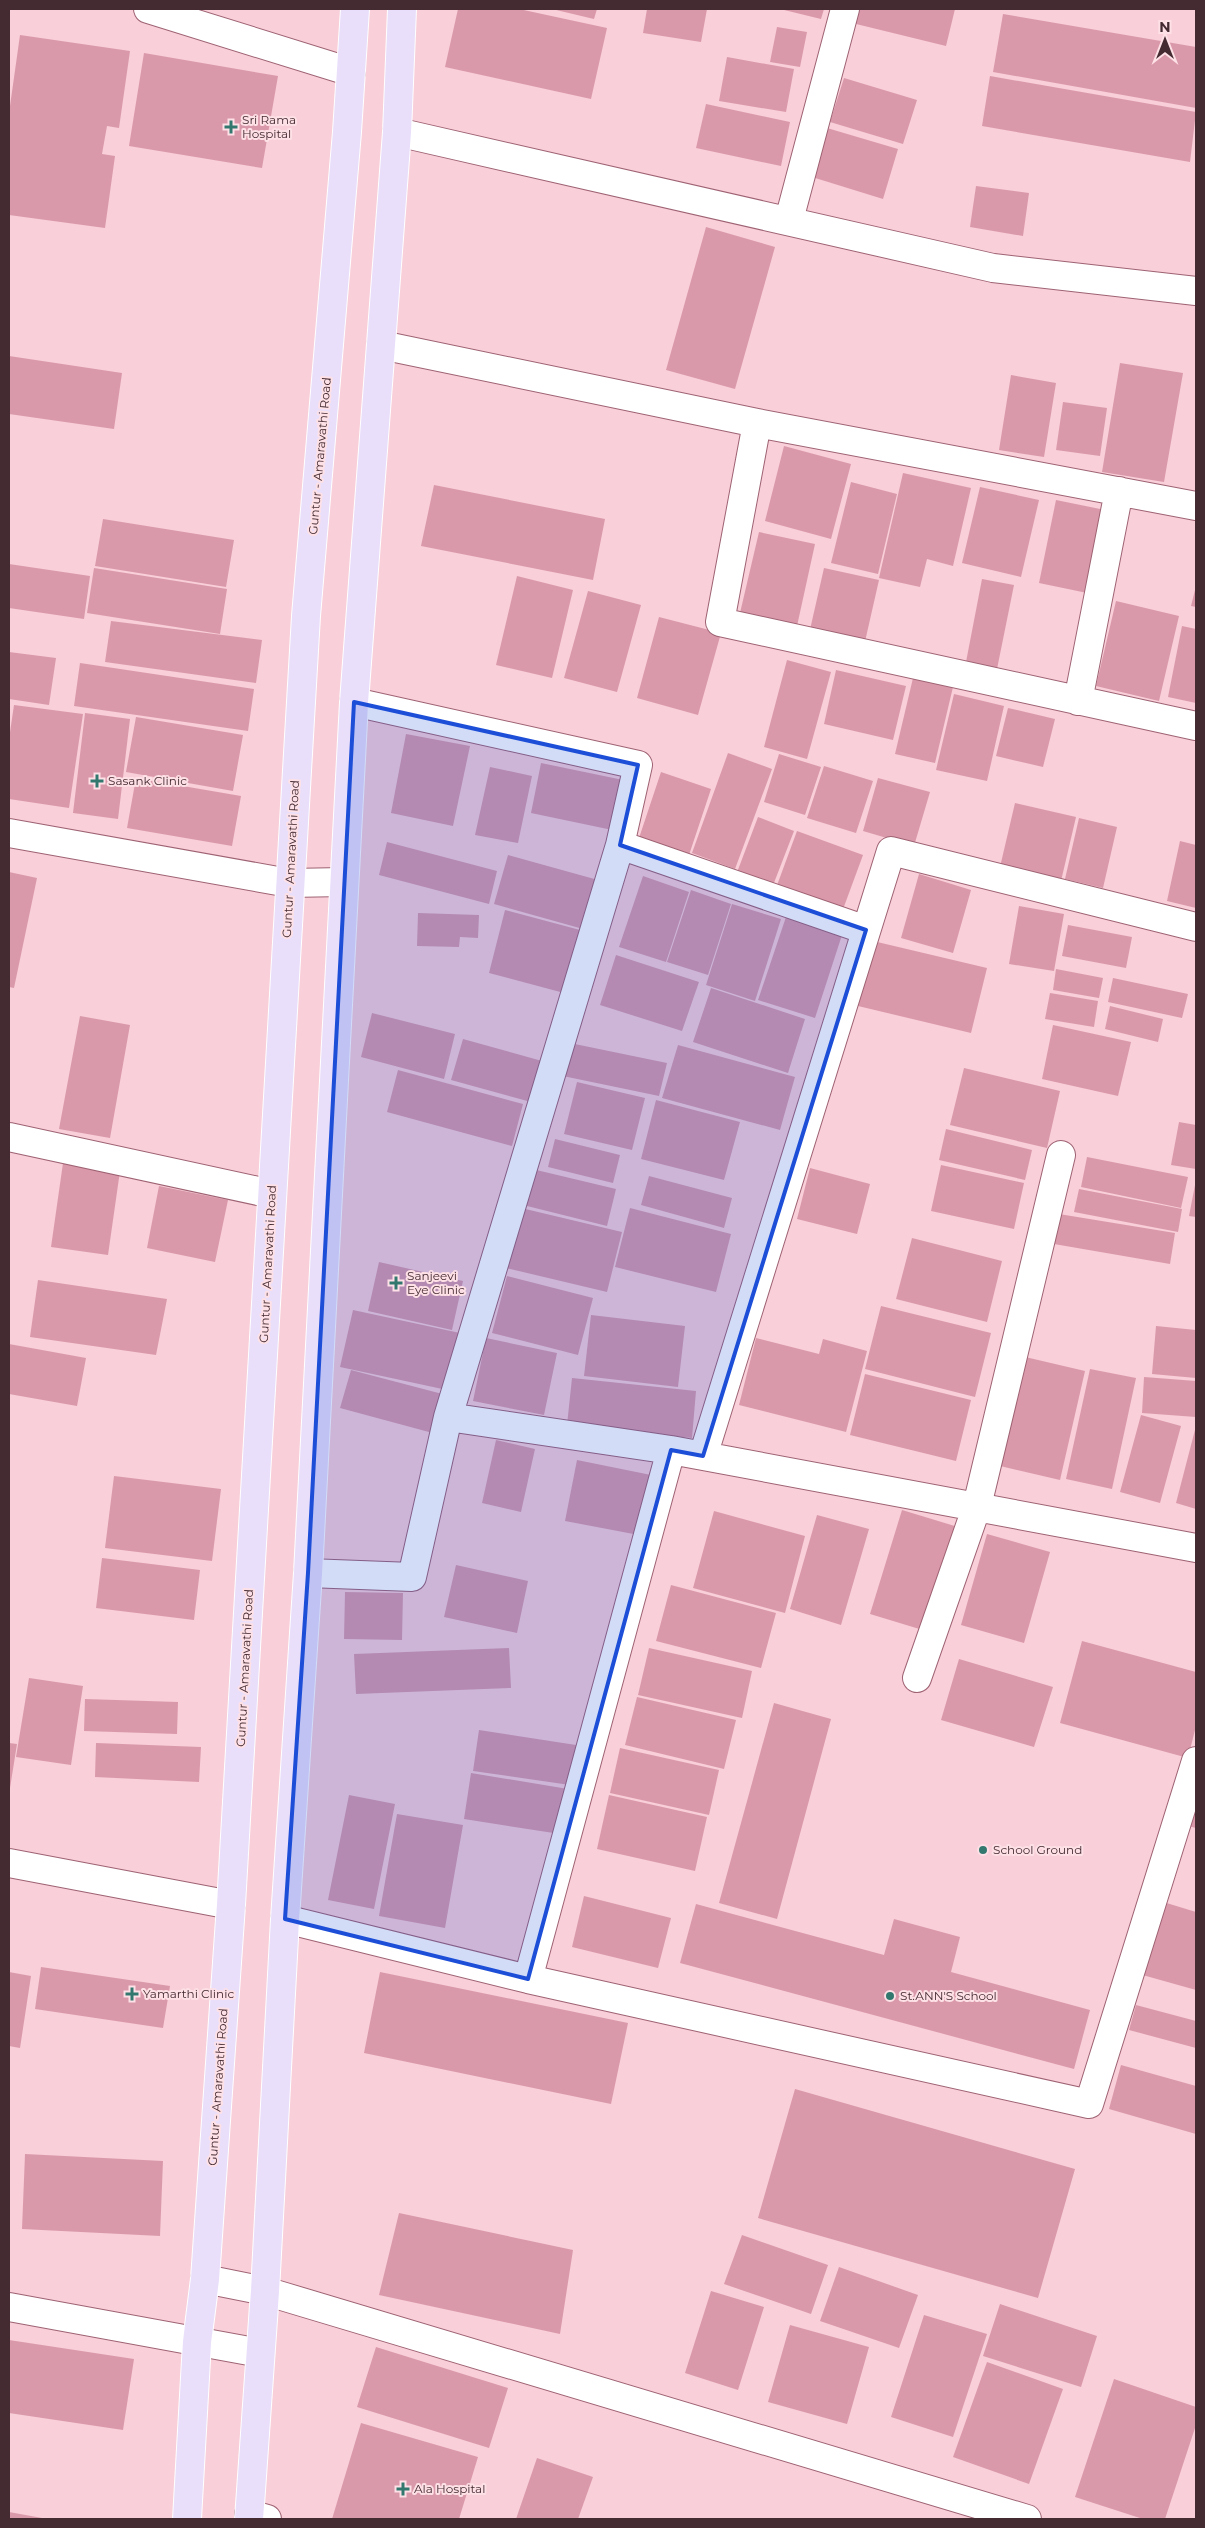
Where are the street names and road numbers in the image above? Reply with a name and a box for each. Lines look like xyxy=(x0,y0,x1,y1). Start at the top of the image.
street label: Guntur - Amaravathi Road xyxy=(305,377,334,535)
street label: Guntur - Amaravathi Road xyxy=(279,780,302,938)
street label: Guntur - Amaravathi Road xyxy=(256,1185,279,1343)
street label: Guntur - Amaravathi Road xyxy=(233,1589,256,1747)
street label: Guntur - Amaravathi Road xyxy=(205,2008,230,2166)

